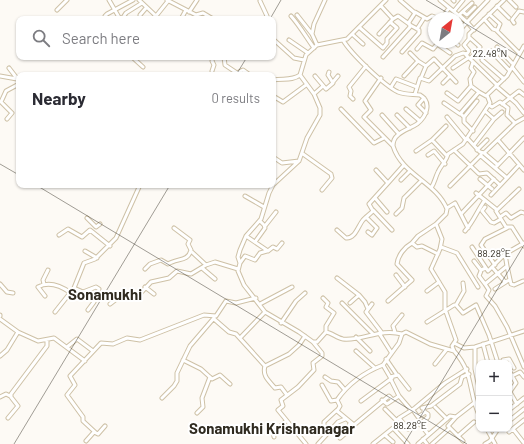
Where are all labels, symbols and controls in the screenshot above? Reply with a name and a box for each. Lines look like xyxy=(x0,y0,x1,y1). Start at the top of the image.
north arrow xyxy=(428,12,464,48)
search box xyxy=(16,16,276,60)
icon: search xyxy=(30,27,52,49)
text: Search here xyxy=(62,29,140,47)
text: 22.48°N xyxy=(473,47,507,59)
text: Nearby xyxy=(32,88,86,108)
text: 0 results xyxy=(211,90,260,106)
text: 88.28°E xyxy=(477,247,511,259)
district label: Sonamukhi xyxy=(68,285,142,303)
map controls xyxy=(476,360,512,432)
button: + xyxy=(476,360,512,396)
button: − xyxy=(476,396,512,432)
district label: Sonamukhi Krishnanagar xyxy=(189,419,355,437)
text: 88.28°E xyxy=(393,419,427,431)

